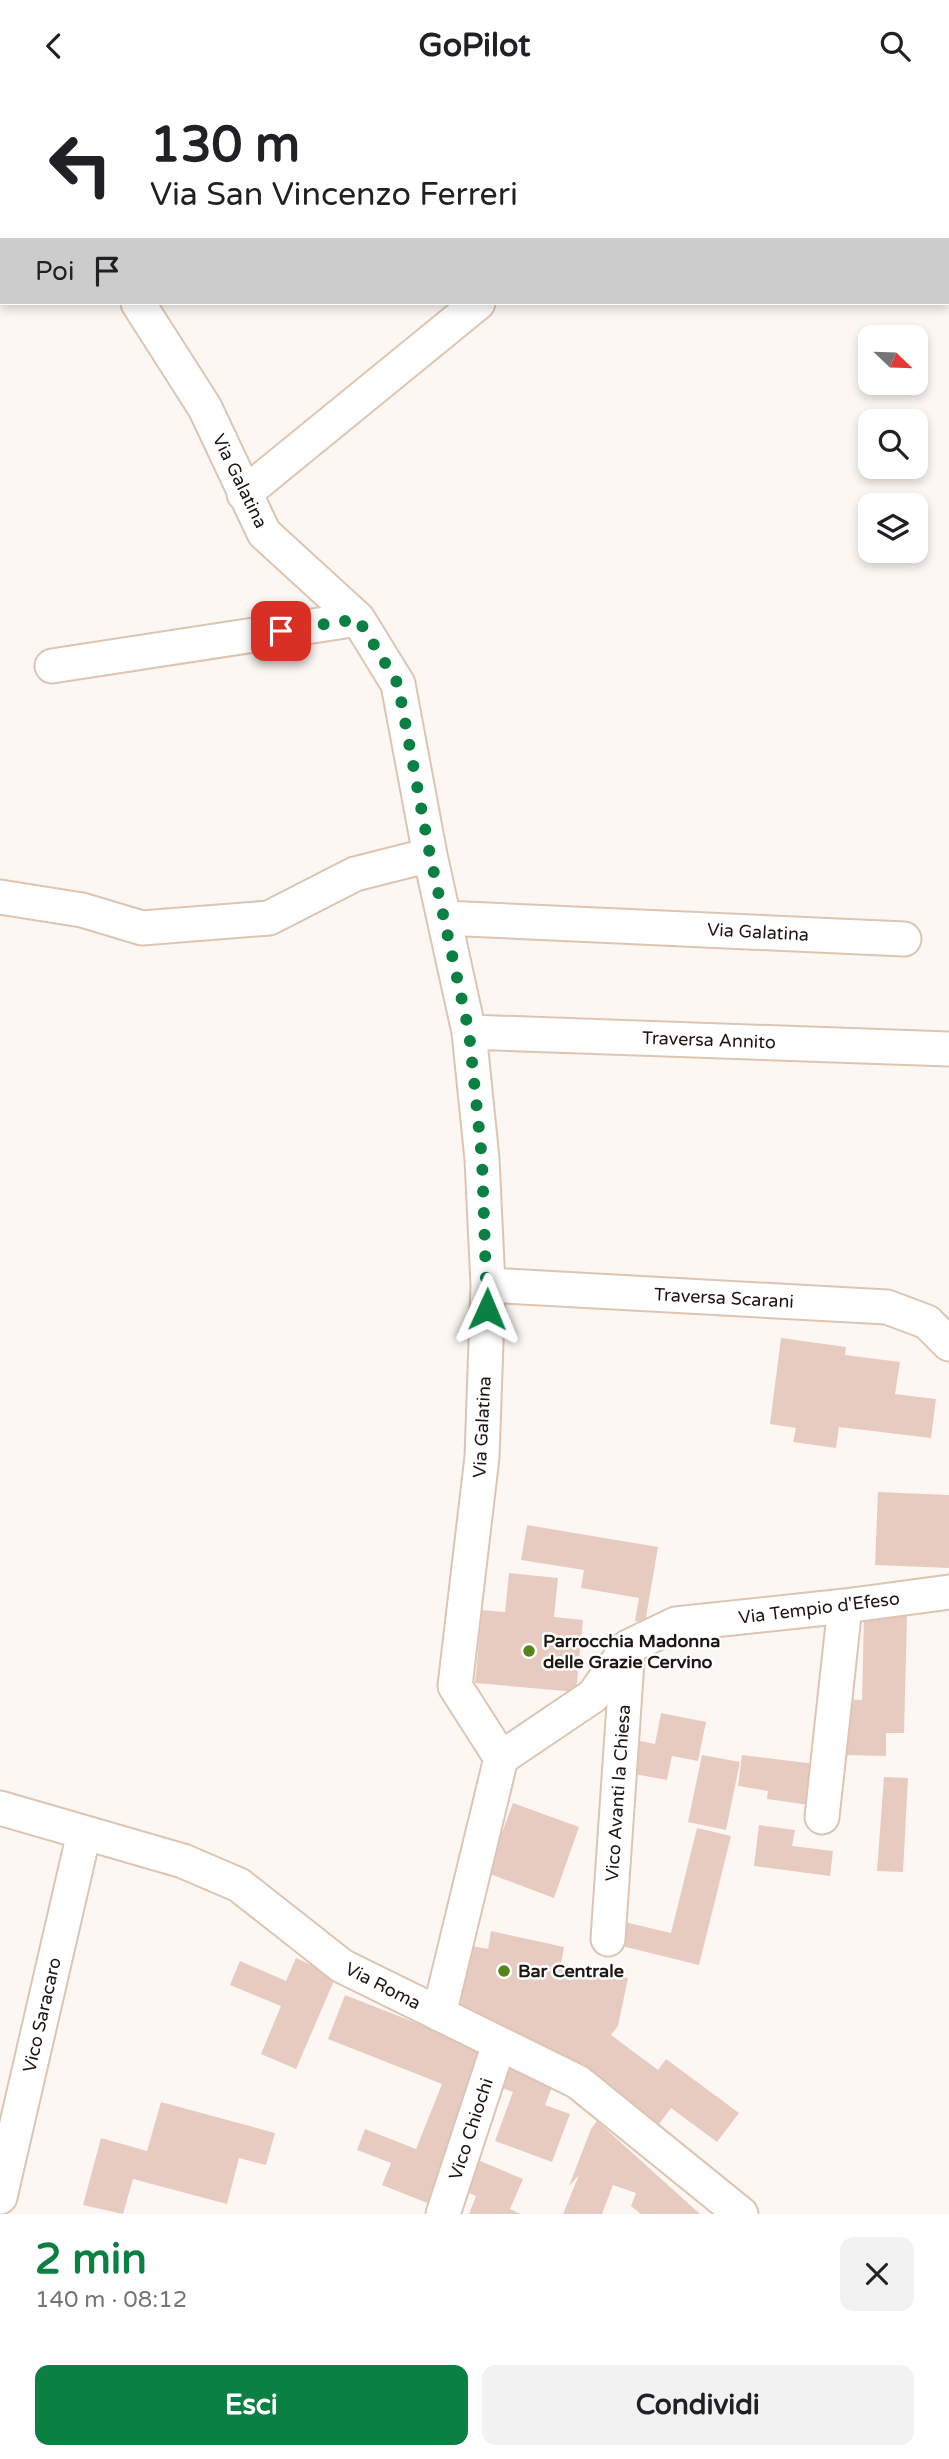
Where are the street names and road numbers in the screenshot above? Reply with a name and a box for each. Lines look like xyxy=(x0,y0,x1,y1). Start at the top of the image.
street label: Via Galatina xyxy=(208,430,272,532)
street label: Via Galatina xyxy=(706,918,810,946)
street label: Traversa Annito xyxy=(642,1027,776,1053)
street label: Traversa Scarani xyxy=(654,1283,794,1313)
street label: Via Galatina xyxy=(468,1375,496,1479)
street label: Via Tempio d'Efeso xyxy=(737,1587,901,1629)
street label: Vico Avanti la Chiesa xyxy=(601,1704,635,1882)
street label: Vico Saracaro xyxy=(18,1955,66,2075)
street label: Via Roma xyxy=(341,1958,425,2014)
street label: Vico Chiochi xyxy=(444,2075,498,2183)

